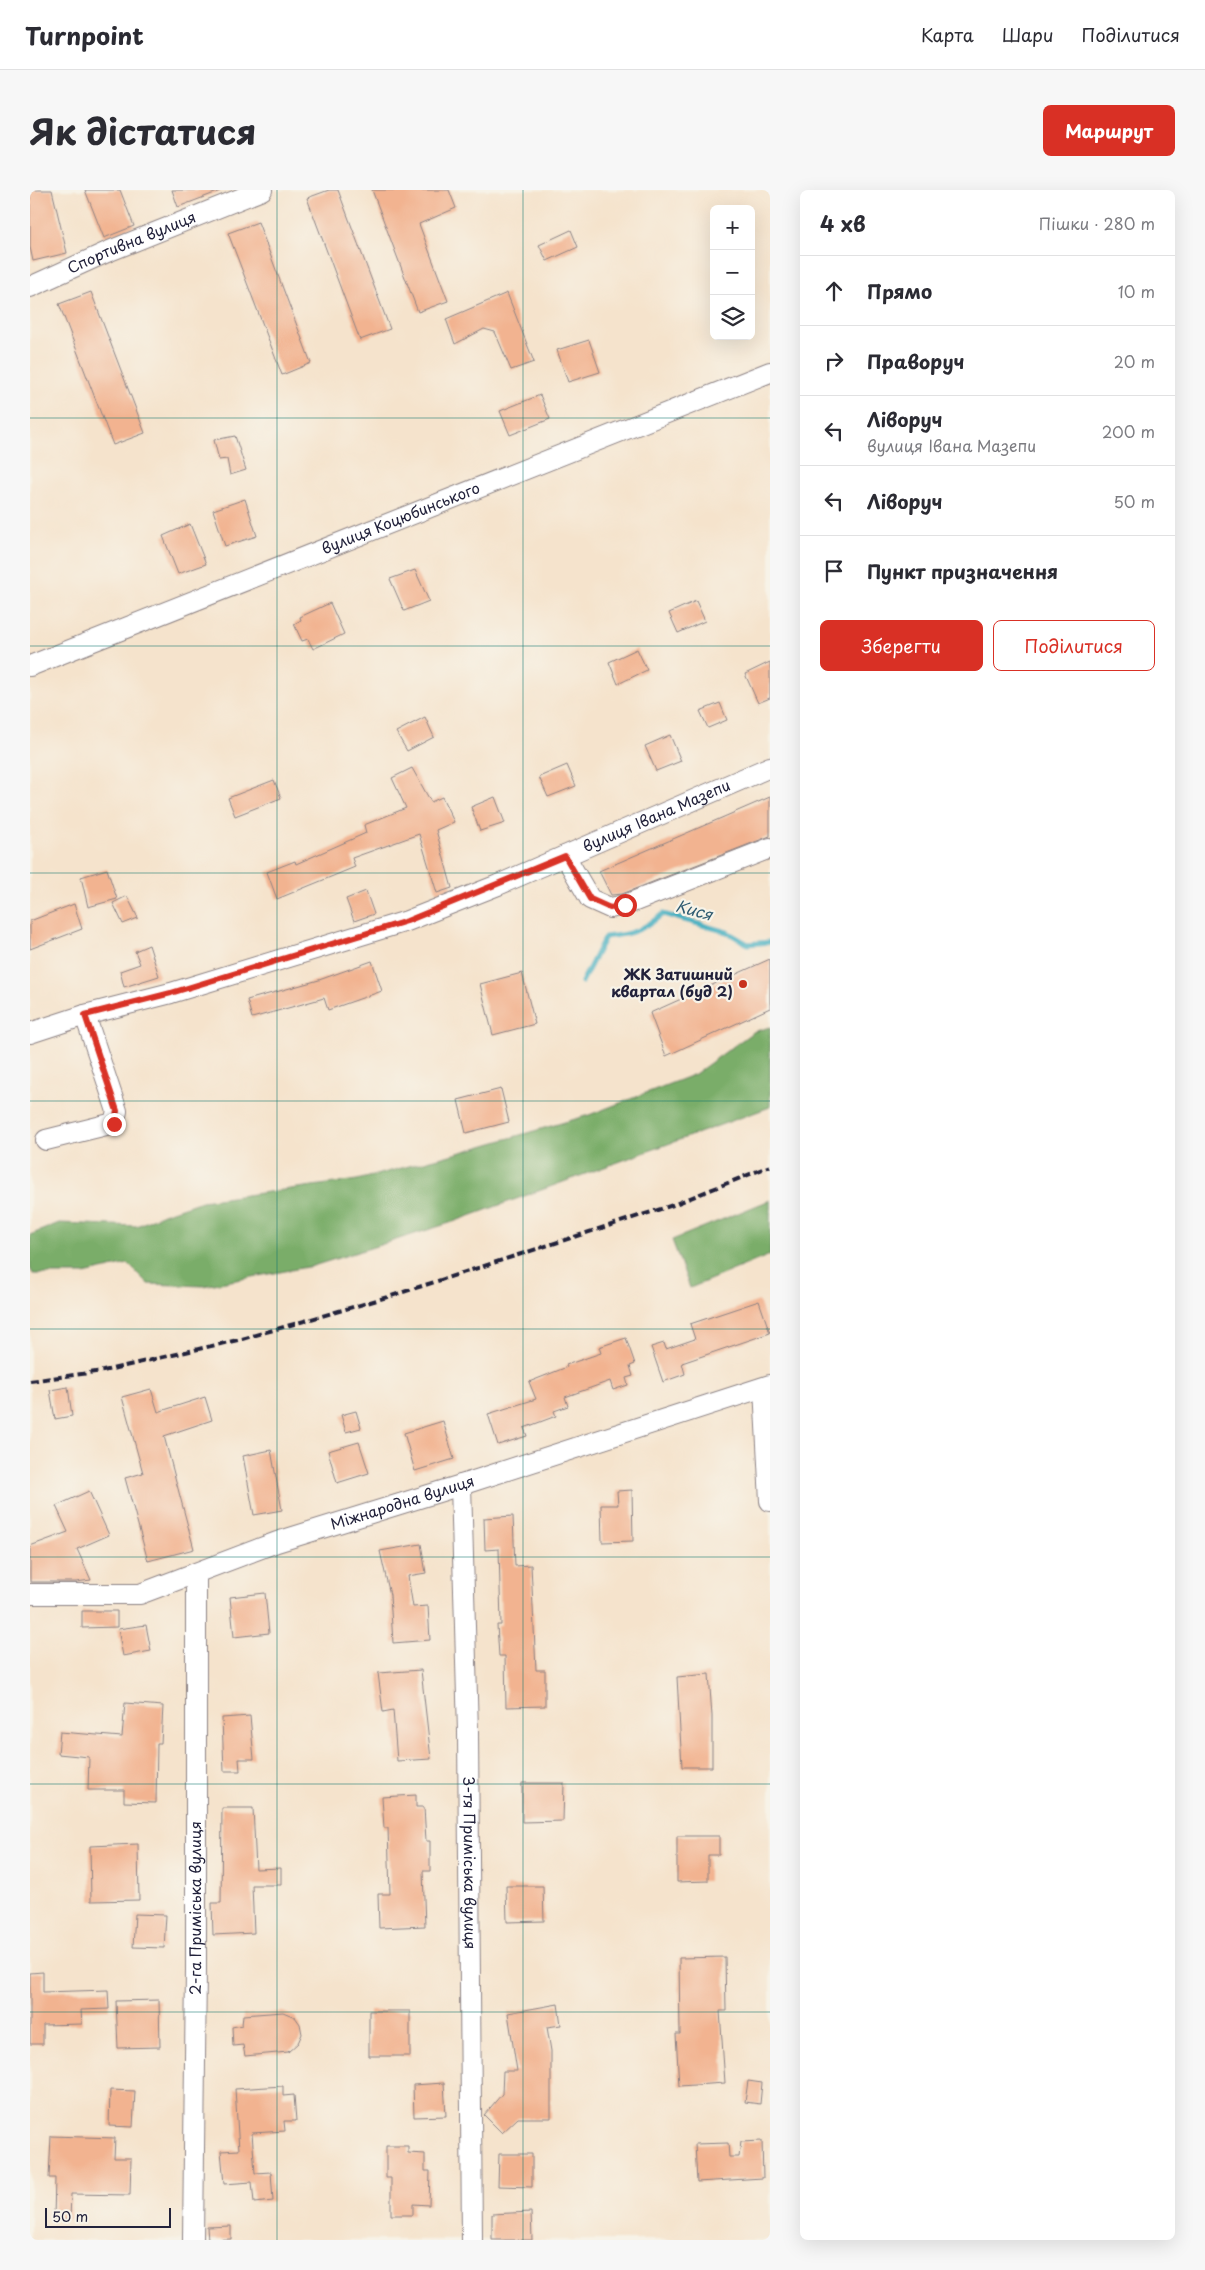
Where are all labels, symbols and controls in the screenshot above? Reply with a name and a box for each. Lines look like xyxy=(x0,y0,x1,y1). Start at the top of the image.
text: Turnpoint xyxy=(25,17,144,53)
text: Карта xyxy=(921,21,974,48)
text: Шари xyxy=(1002,21,1054,48)
text: Поділитися xyxy=(1082,21,1180,48)
text: Як дістатися xyxy=(30,104,256,157)
button: Маршрут xyxy=(1043,105,1175,156)
street label: Спортивна вулиця xyxy=(63,205,199,279)
map controls xyxy=(710,205,755,340)
button: + xyxy=(710,205,755,250)
text: 4 хв xyxy=(820,207,866,239)
text: Пішки · 280 m xyxy=(1039,211,1155,235)
button: − xyxy=(710,250,755,295)
icon: ahead xyxy=(820,277,848,305)
text: Прямо xyxy=(867,277,932,305)
text: 10 m xyxy=(1118,279,1155,303)
button: layers xyxy=(710,295,755,340)
icon: right xyxy=(820,347,848,375)
text: Праворуч xyxy=(867,347,964,375)
text: 20 m xyxy=(1114,349,1155,373)
text: Ліворуч xyxy=(867,405,943,433)
icon: left xyxy=(820,417,848,445)
text: 200 m xyxy=(1102,419,1155,443)
text: вулиця Івана Мазепи xyxy=(867,433,1036,457)
street label: вулиця Коцюбинського xyxy=(318,475,483,559)
icon: left xyxy=(820,487,848,515)
text: Ліворуч xyxy=(867,487,943,515)
text: 50 m xyxy=(1114,489,1155,513)
icon: arrive xyxy=(820,557,848,585)
text: Пункт призначення xyxy=(867,557,1058,585)
button: Зберегти xyxy=(820,620,983,671)
button: Поділитися xyxy=(993,620,1155,671)
street label: вулиця Івана Мазепи xyxy=(579,773,733,857)
water label: Кися xyxy=(673,893,717,926)
route start xyxy=(614,894,637,917)
place label: ЖК Затишний квартал (буд 2) xyxy=(611,962,733,1002)
marker: ЖК Затишний квартал (буд 2) xyxy=(737,978,749,990)
route end xyxy=(103,1113,126,1136)
street label: Міжнародна вулиця xyxy=(327,1468,477,1535)
street label: 3-тя Приміська вулиця xyxy=(458,1776,483,1950)
street label: 2-га Приміська вулиця xyxy=(183,1821,206,1995)
scale bar xyxy=(45,2205,171,2228)
text: 50 m xyxy=(52,2206,88,2227)

